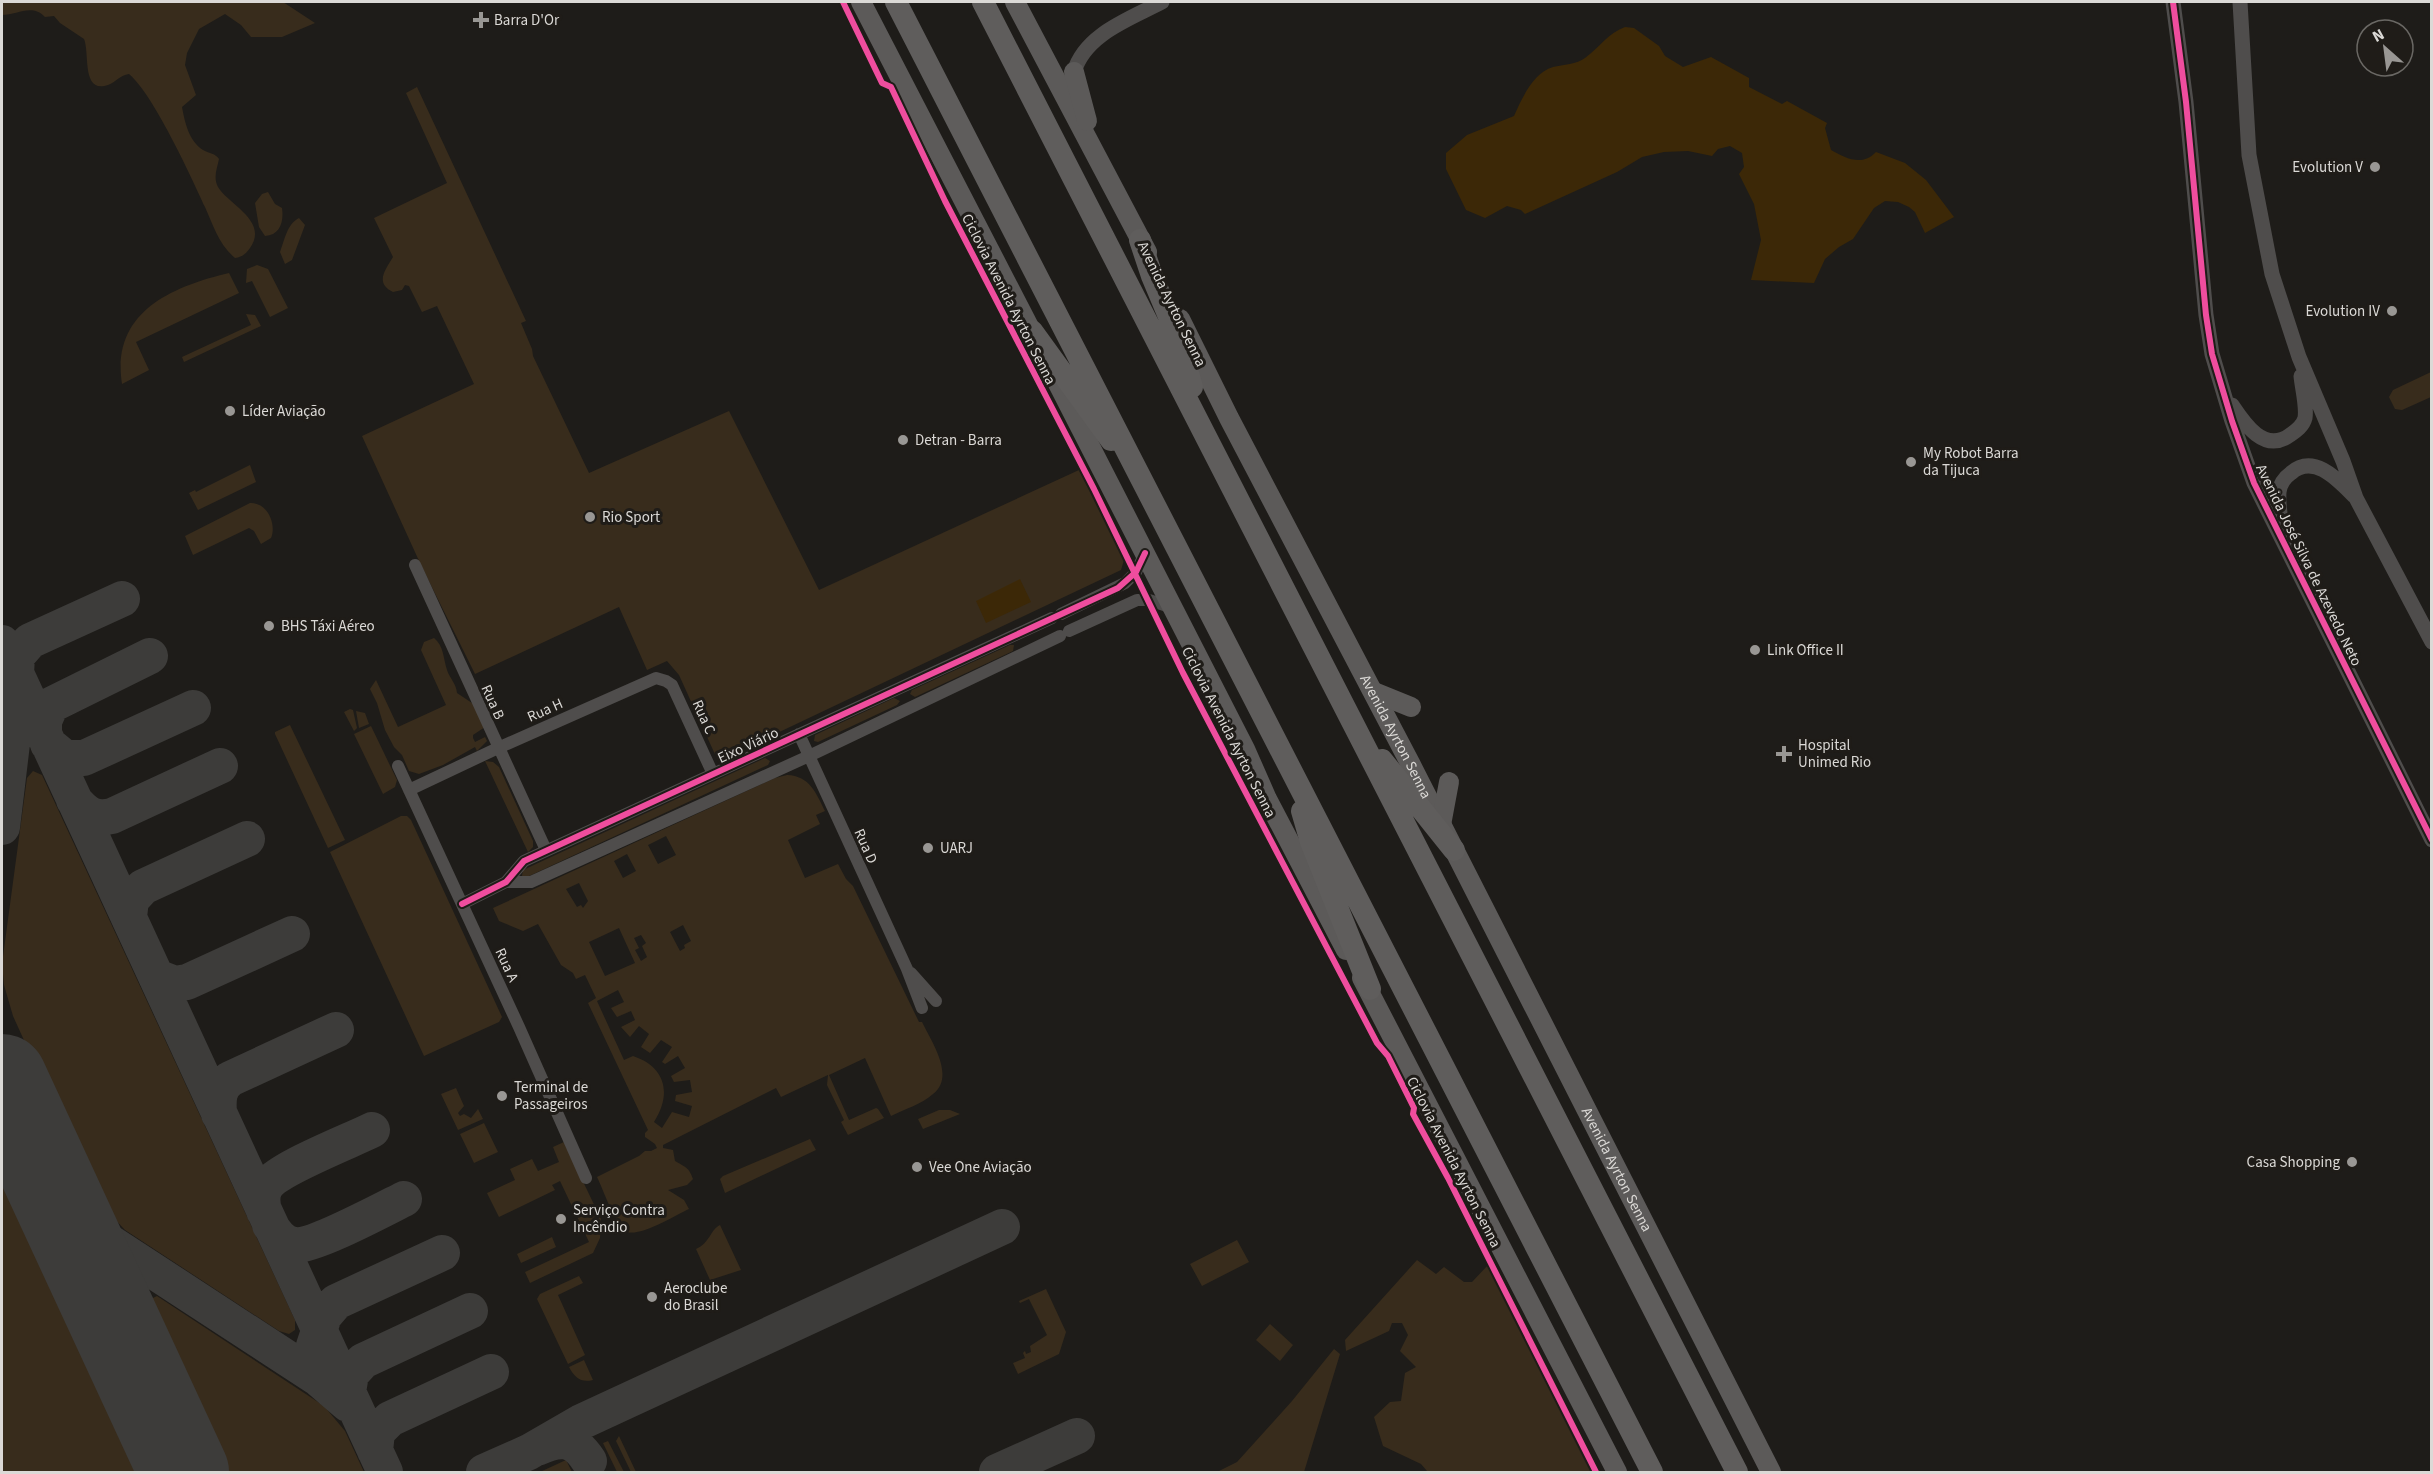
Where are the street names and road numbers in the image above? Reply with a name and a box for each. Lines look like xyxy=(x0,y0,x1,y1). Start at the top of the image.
street label: Ciclovia Avenida Ayrton Senna xyxy=(956,210,1061,388)
street label: Avenida Ayrton Senna xyxy=(1132,238,1211,370)
street label: Avenida José Silva de Azevedo Neto xyxy=(2250,461,2367,670)
street label: Ciclovia Avenida Ayrton Senna xyxy=(1176,643,1281,821)
street label: Avenida Ayrton Senna xyxy=(1354,671,1436,802)
street label: Rua B xyxy=(476,681,510,723)
street label: Rua H xyxy=(524,693,566,728)
street label: Rua C xyxy=(687,697,721,738)
street label: Eixo Viário xyxy=(714,722,782,769)
street label: Rua D xyxy=(849,825,883,867)
street label: Rua A xyxy=(490,945,524,986)
street label: Ciclovia Avenida Ayrton Senna xyxy=(1401,1073,1506,1251)
street label: Avenida Ayrton Senna xyxy=(1576,1104,1657,1235)

